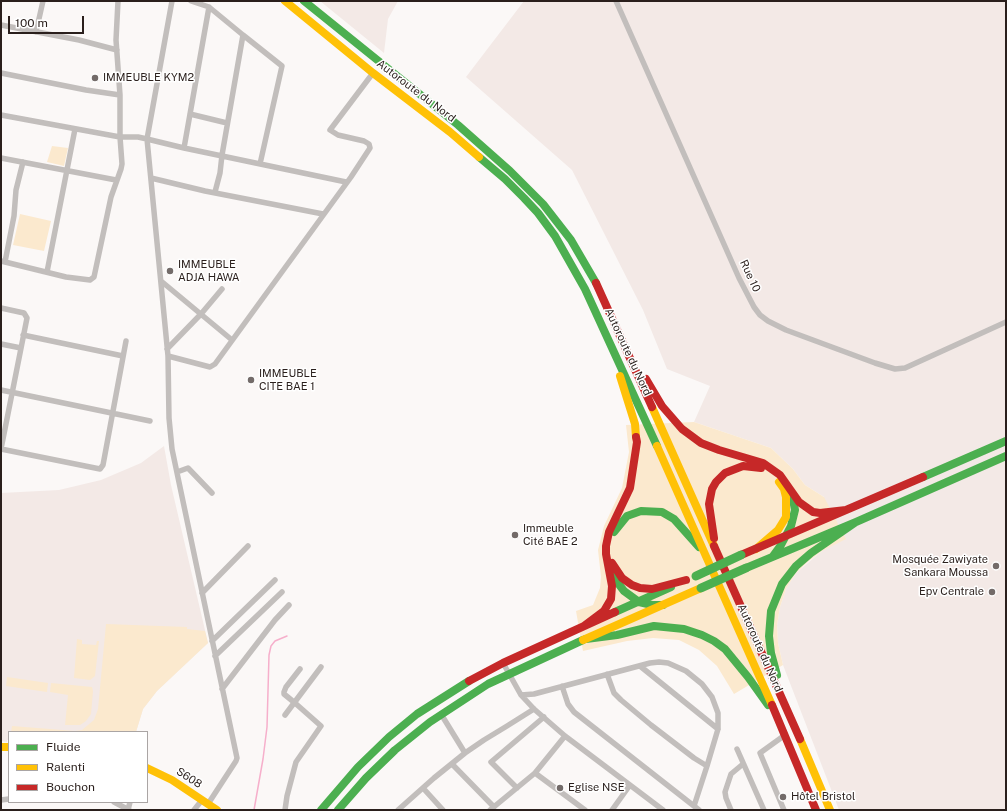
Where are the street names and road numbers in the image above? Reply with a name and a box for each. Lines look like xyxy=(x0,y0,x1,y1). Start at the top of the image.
street label: Autoroute du Nord xyxy=(374,57,458,125)
street label: Rue 10 xyxy=(737,258,763,294)
street label: Autoroute du Nord xyxy=(602,306,654,398)
street label: Autoroute du Nord xyxy=(735,602,785,694)
street label: S608 xyxy=(174,765,204,791)

